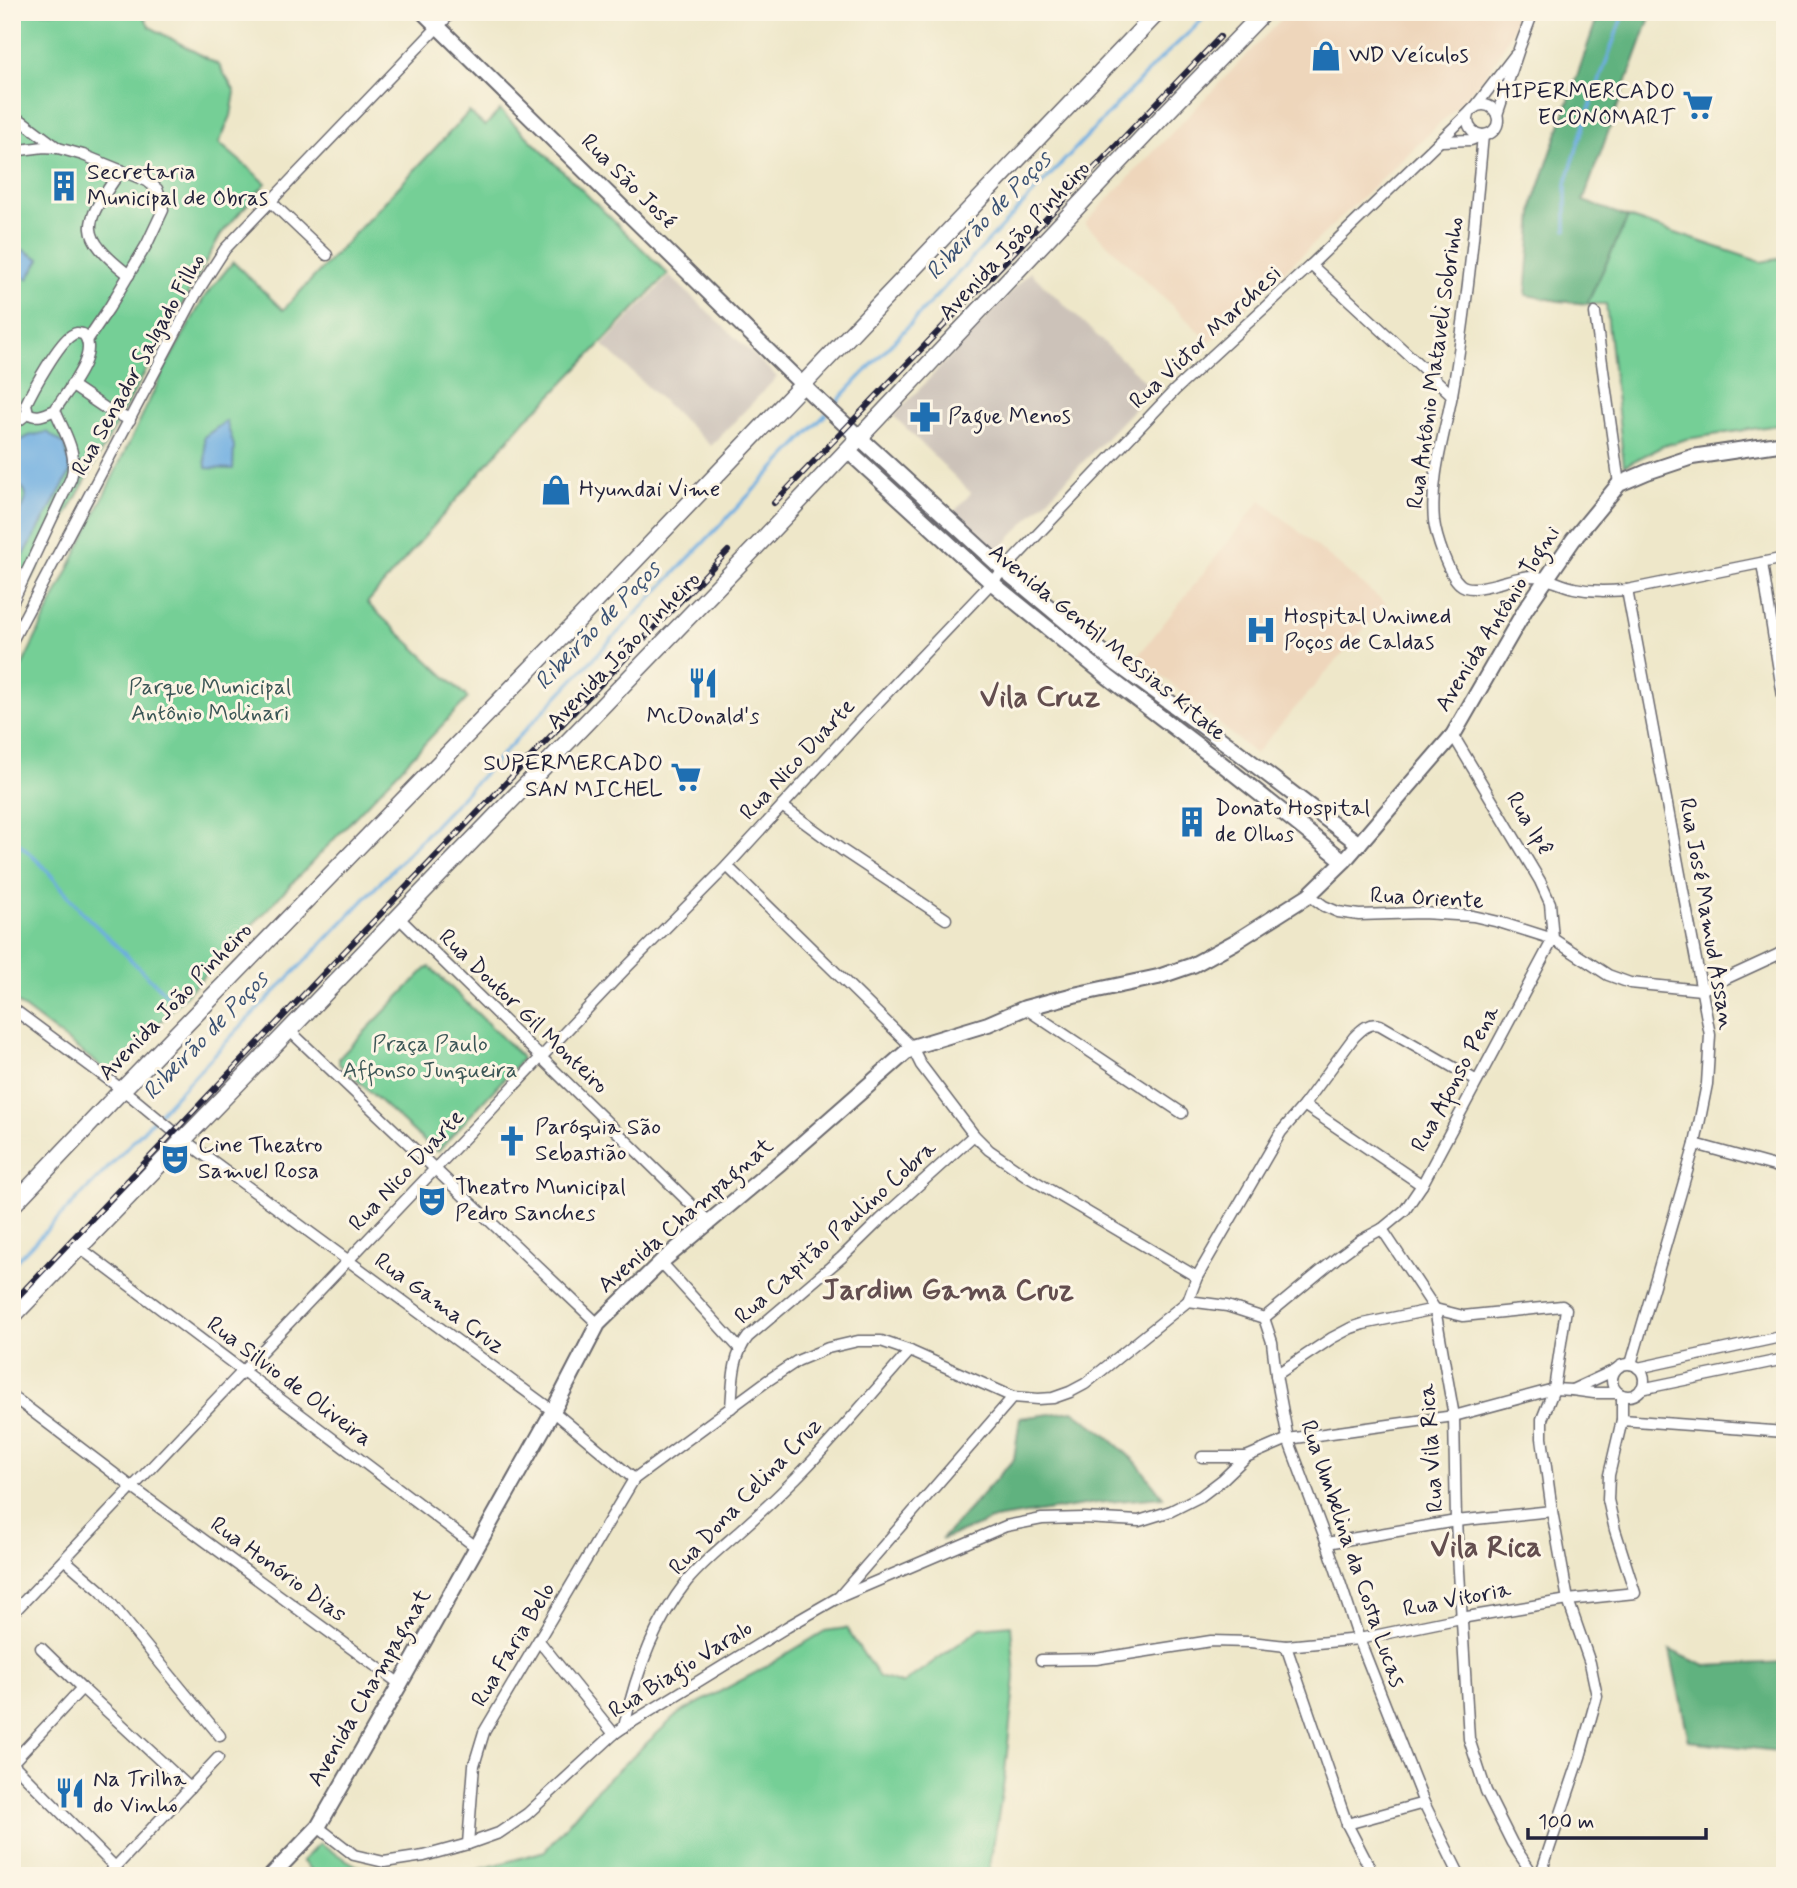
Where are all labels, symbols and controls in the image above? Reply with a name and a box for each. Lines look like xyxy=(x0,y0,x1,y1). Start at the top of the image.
shop icon: WD Veículos xyxy=(1309,39,1343,73)
place label: WD Veículos xyxy=(1349,41,1469,71)
place label: HIPERMERCADO ECONOMART xyxy=(1496,77,1676,133)
supermarket icon: HIPERMERCADO ECONOMART xyxy=(1681,88,1715,122)
street label: Rua São José xyxy=(574,128,682,236)
water label: Ribeirão de Poços xyxy=(919,143,1060,287)
street label: Avenida João Pinheiro xyxy=(933,154,1097,328)
place label: Secretaria Municipal de Obras xyxy=(87,158,268,214)
building icon: Secretaria Municipal de Obras xyxy=(47,169,81,203)
street label: Rua Antônio Mataveli Sobrinho xyxy=(1401,215,1471,511)
street label: Rua Senador Salgado Filho xyxy=(65,248,213,482)
street label: Rua Victor Marchesi xyxy=(1123,260,1289,416)
pharmacy icon: Pague Menos xyxy=(908,400,942,434)
place label: Pague Menos xyxy=(948,402,1071,434)
shop icon: Hyundai Vime xyxy=(539,473,573,507)
place label: Hyundai Vime xyxy=(579,475,720,505)
street label: Avenida Antônio Togni xyxy=(1429,520,1569,719)
street label: Avenida Gentil Messias Kitate xyxy=(982,538,1232,748)
water label: Ribeirão de Poços xyxy=(528,553,669,697)
street label: Avenida João Pinheiro xyxy=(540,565,708,737)
place label: Hospital Unimed Poços de Caldas xyxy=(1284,602,1451,658)
hospital icon: Hospital Unimed Poços de Caldas xyxy=(1244,613,1278,647)
restaurant icon: McDonald's xyxy=(686,666,720,700)
park label: Parque Municipal Antônio Molinari xyxy=(129,673,291,729)
district label: Vila Cruz xyxy=(980,678,1100,717)
street label: Rua Nico Duarte xyxy=(734,692,862,828)
place label: McDonald's xyxy=(647,702,759,732)
place label: SUPERMERCADO SAN MICHEL xyxy=(483,749,663,805)
supermarket icon: SUPERMERCADO SAN MICHEL xyxy=(669,760,703,794)
street label: Rua Ipê xyxy=(1498,787,1560,861)
place label: Donato Hospital de Olhos xyxy=(1215,794,1370,850)
street label: Rua José Mamud Assan xyxy=(1671,796,1741,1032)
building icon: Donato Hospital de Olhos xyxy=(1175,805,1209,839)
street label: Rua Oriente xyxy=(1369,881,1485,917)
street label: Avenida João Pinheiro xyxy=(92,916,260,1088)
street label: Rua Doutor Gil Monteiro xyxy=(432,923,614,1101)
water label: Ribeirão de Poços xyxy=(136,963,277,1107)
street label: Rua Afonso Pena xyxy=(1405,1000,1508,1158)
park label: Praça Paulo Affonso Junqueira xyxy=(342,1030,518,1087)
street label: Rua Nico Duarte xyxy=(343,1103,471,1239)
place label: Paróquia São Sebastião xyxy=(535,1113,661,1169)
church icon: Paróquia São Sebastião xyxy=(495,1124,529,1158)
place label: Cine Theatro Samuel Rosa xyxy=(198,1131,323,1187)
street label: Avenida Champagnat xyxy=(592,1131,782,1302)
street label: Rua Capitão Paulino Cobra xyxy=(729,1134,943,1332)
theatre icon: Cine Theatro Samuel Rosa xyxy=(158,1142,192,1176)
place label: Theatro Municipal Pedro Sanches xyxy=(455,1173,626,1229)
theatre icon: Theatro Municipal Pedro Sanches xyxy=(415,1184,449,1218)
street label: Rua Gama Cruz xyxy=(368,1246,510,1362)
district label: Jardim Gama Cruz xyxy=(822,1271,1074,1310)
street label: Rua Silvio de Oliveira xyxy=(200,1310,378,1454)
street label: Rua Vila Rica xyxy=(1413,1382,1451,1513)
street label: Rua Dona Celina Cruz xyxy=(663,1412,829,1582)
street label: Rua Umbelina da Costa Lucas xyxy=(1292,1416,1412,1692)
street label: Rua Honório Dias xyxy=(204,1510,352,1630)
district label: Vila Rica xyxy=(1430,1528,1542,1567)
street label: Rua Vitoria xyxy=(1401,1575,1514,1625)
street label: Rua Faria Belo xyxy=(465,1577,563,1713)
street label: Avenida Champagnat xyxy=(301,1583,441,1793)
street label: Rua Biagio Varalo xyxy=(603,1614,760,1728)
place label: Na Trilha do Vinho xyxy=(93,1765,187,1821)
restaurant icon: Na Trilha do Vinho xyxy=(53,1776,87,1810)
scale bar xyxy=(1528,1797,1706,1841)
text: 100 m xyxy=(1538,1808,1594,1836)

